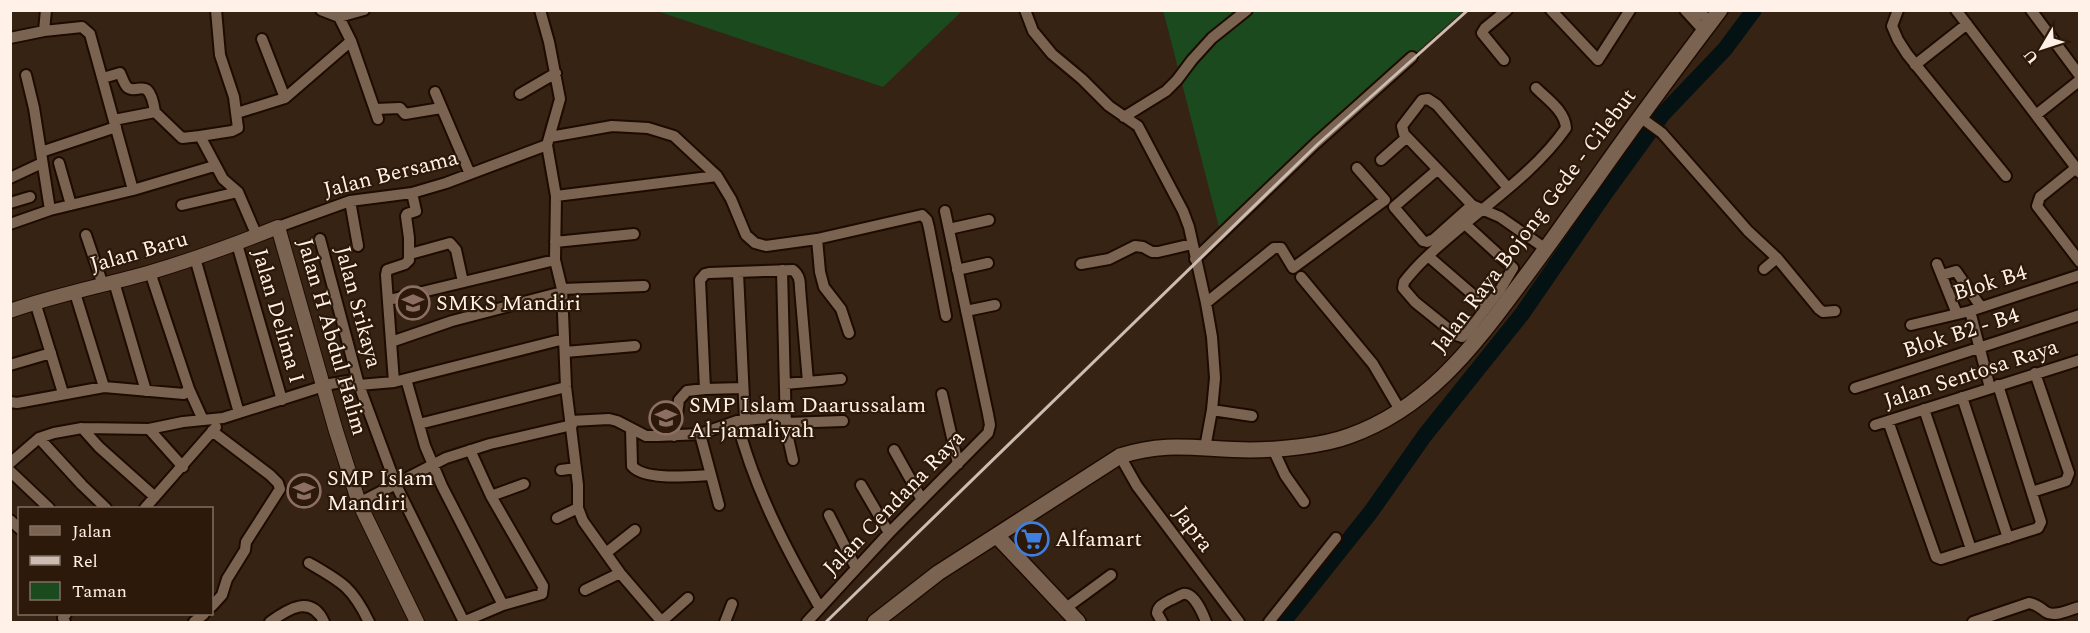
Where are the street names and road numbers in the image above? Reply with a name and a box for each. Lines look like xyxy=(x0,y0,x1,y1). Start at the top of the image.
street label: Jalan Raya Bojong Gede - Cilebut xyxy=(1423,81,1645,360)
street label: Jalan Bersama xyxy=(320,141,462,207)
street label: Jalan Baru xyxy=(86,222,192,282)
street label: Jalan H Abdul Halim xyxy=(288,235,376,439)
street label: Jalan Srikaya xyxy=(326,242,390,372)
street label: Jalan Delima I xyxy=(243,245,313,387)
street label: Blok B4 xyxy=(1949,256,2031,310)
street label: Blok B2 - B4 xyxy=(1899,299,2023,367)
street label: Jalan Sentosa Raya xyxy=(1879,330,2063,418)
street label: Jalan Cendana Raya xyxy=(815,422,973,584)
street label: Japra xyxy=(1165,499,1222,559)

